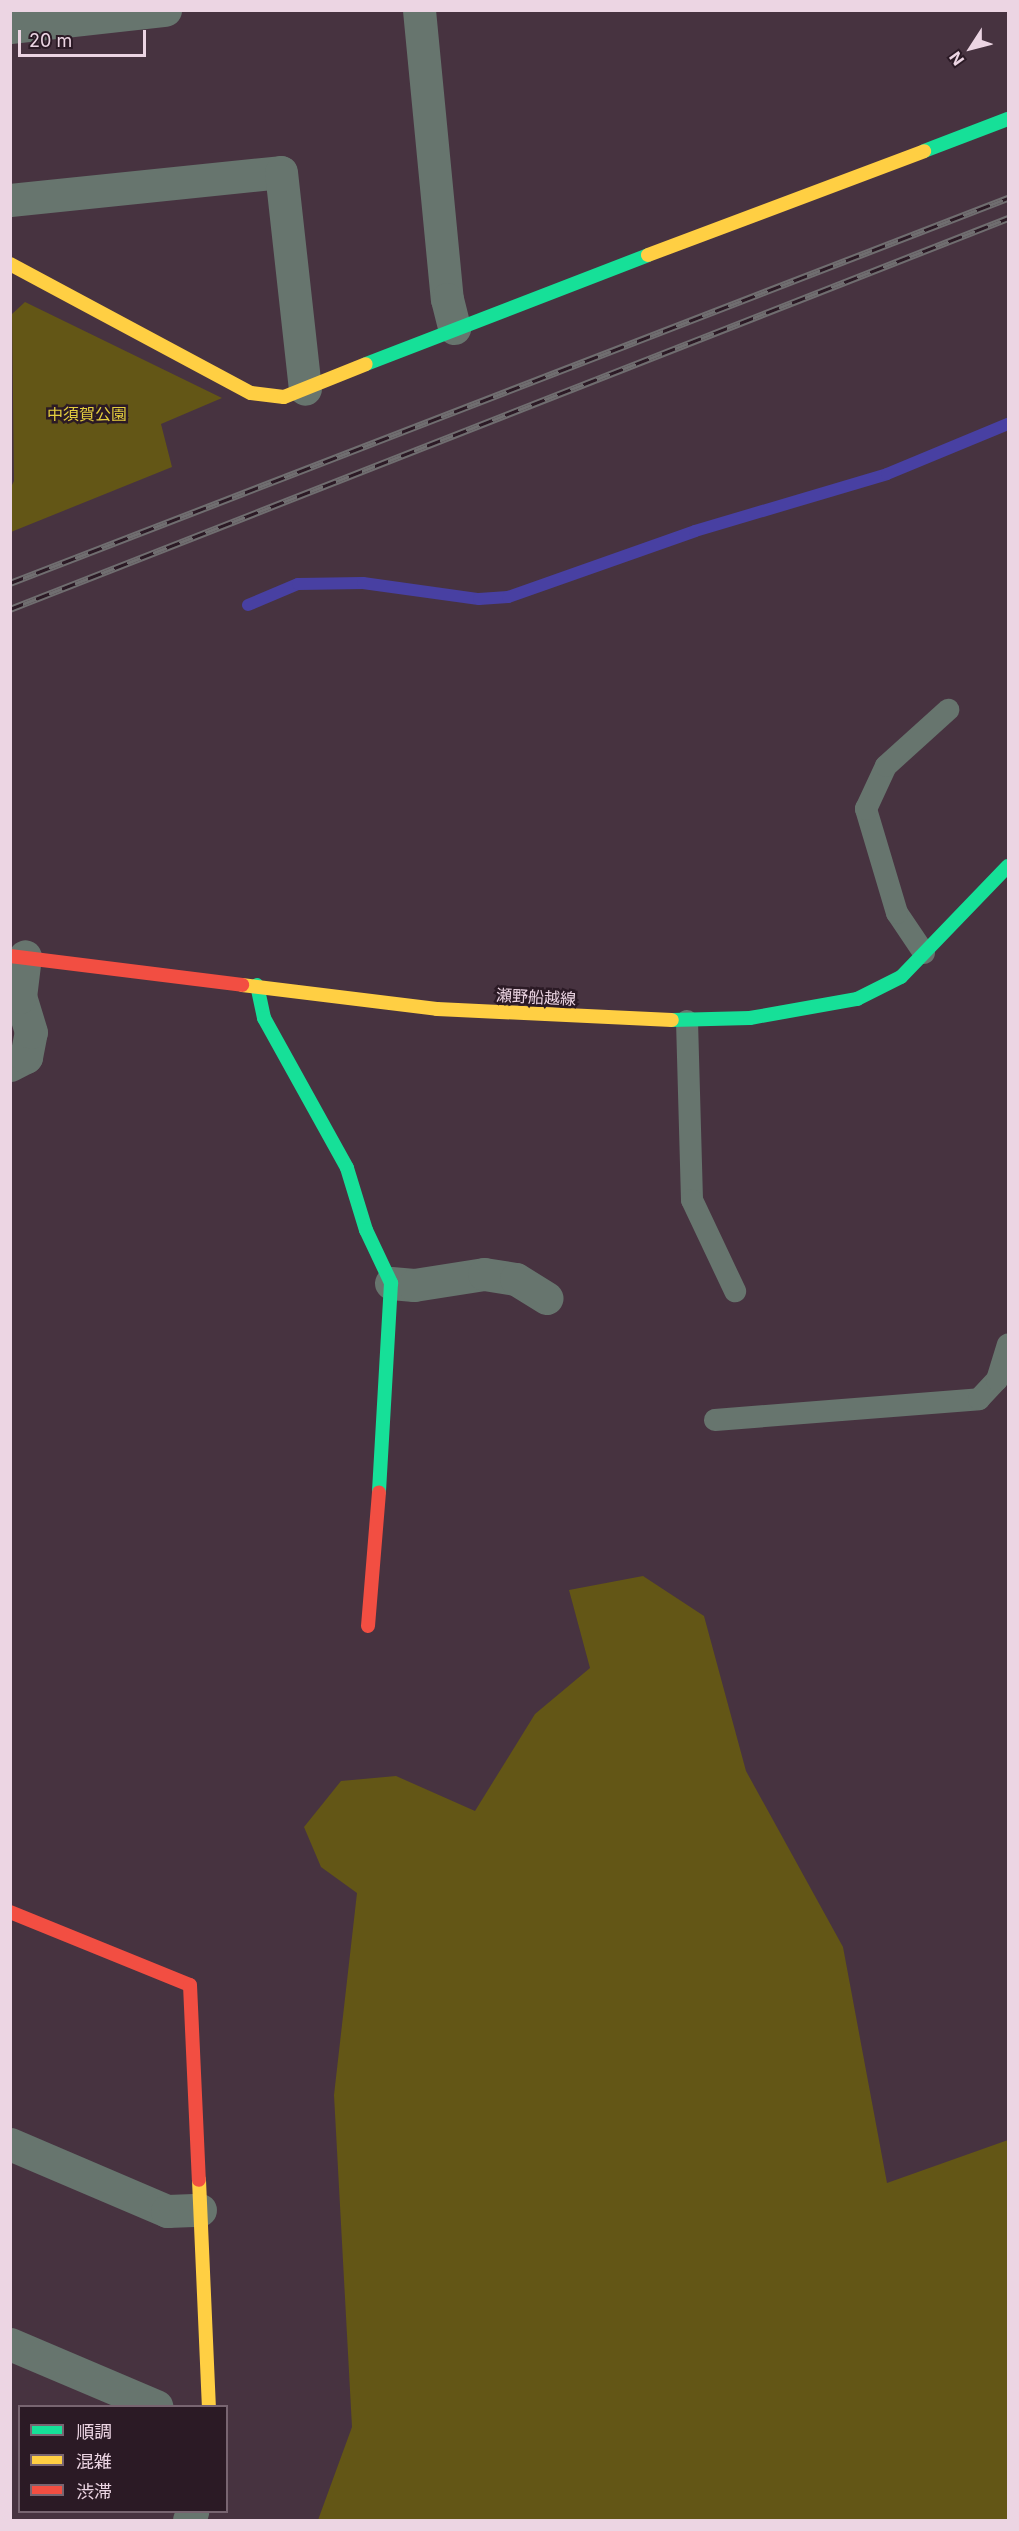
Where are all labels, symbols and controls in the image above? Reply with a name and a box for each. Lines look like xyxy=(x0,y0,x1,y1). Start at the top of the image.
scale bar xyxy=(21,18,148,56)
north arrow xyxy=(941,18,1001,78)
text: 20 m xyxy=(29,30,72,51)
text: N xyxy=(945,48,968,69)
park label: 中須賀公園 xyxy=(47,404,127,424)
street label: 瀬野船越線 xyxy=(496,985,576,1009)
legend xyxy=(18,2405,228,2513)
text: 順調 xyxy=(76,2421,112,2442)
text: 混雑 xyxy=(76,2451,112,2472)
text: 渋滞 xyxy=(76,2481,112,2502)

